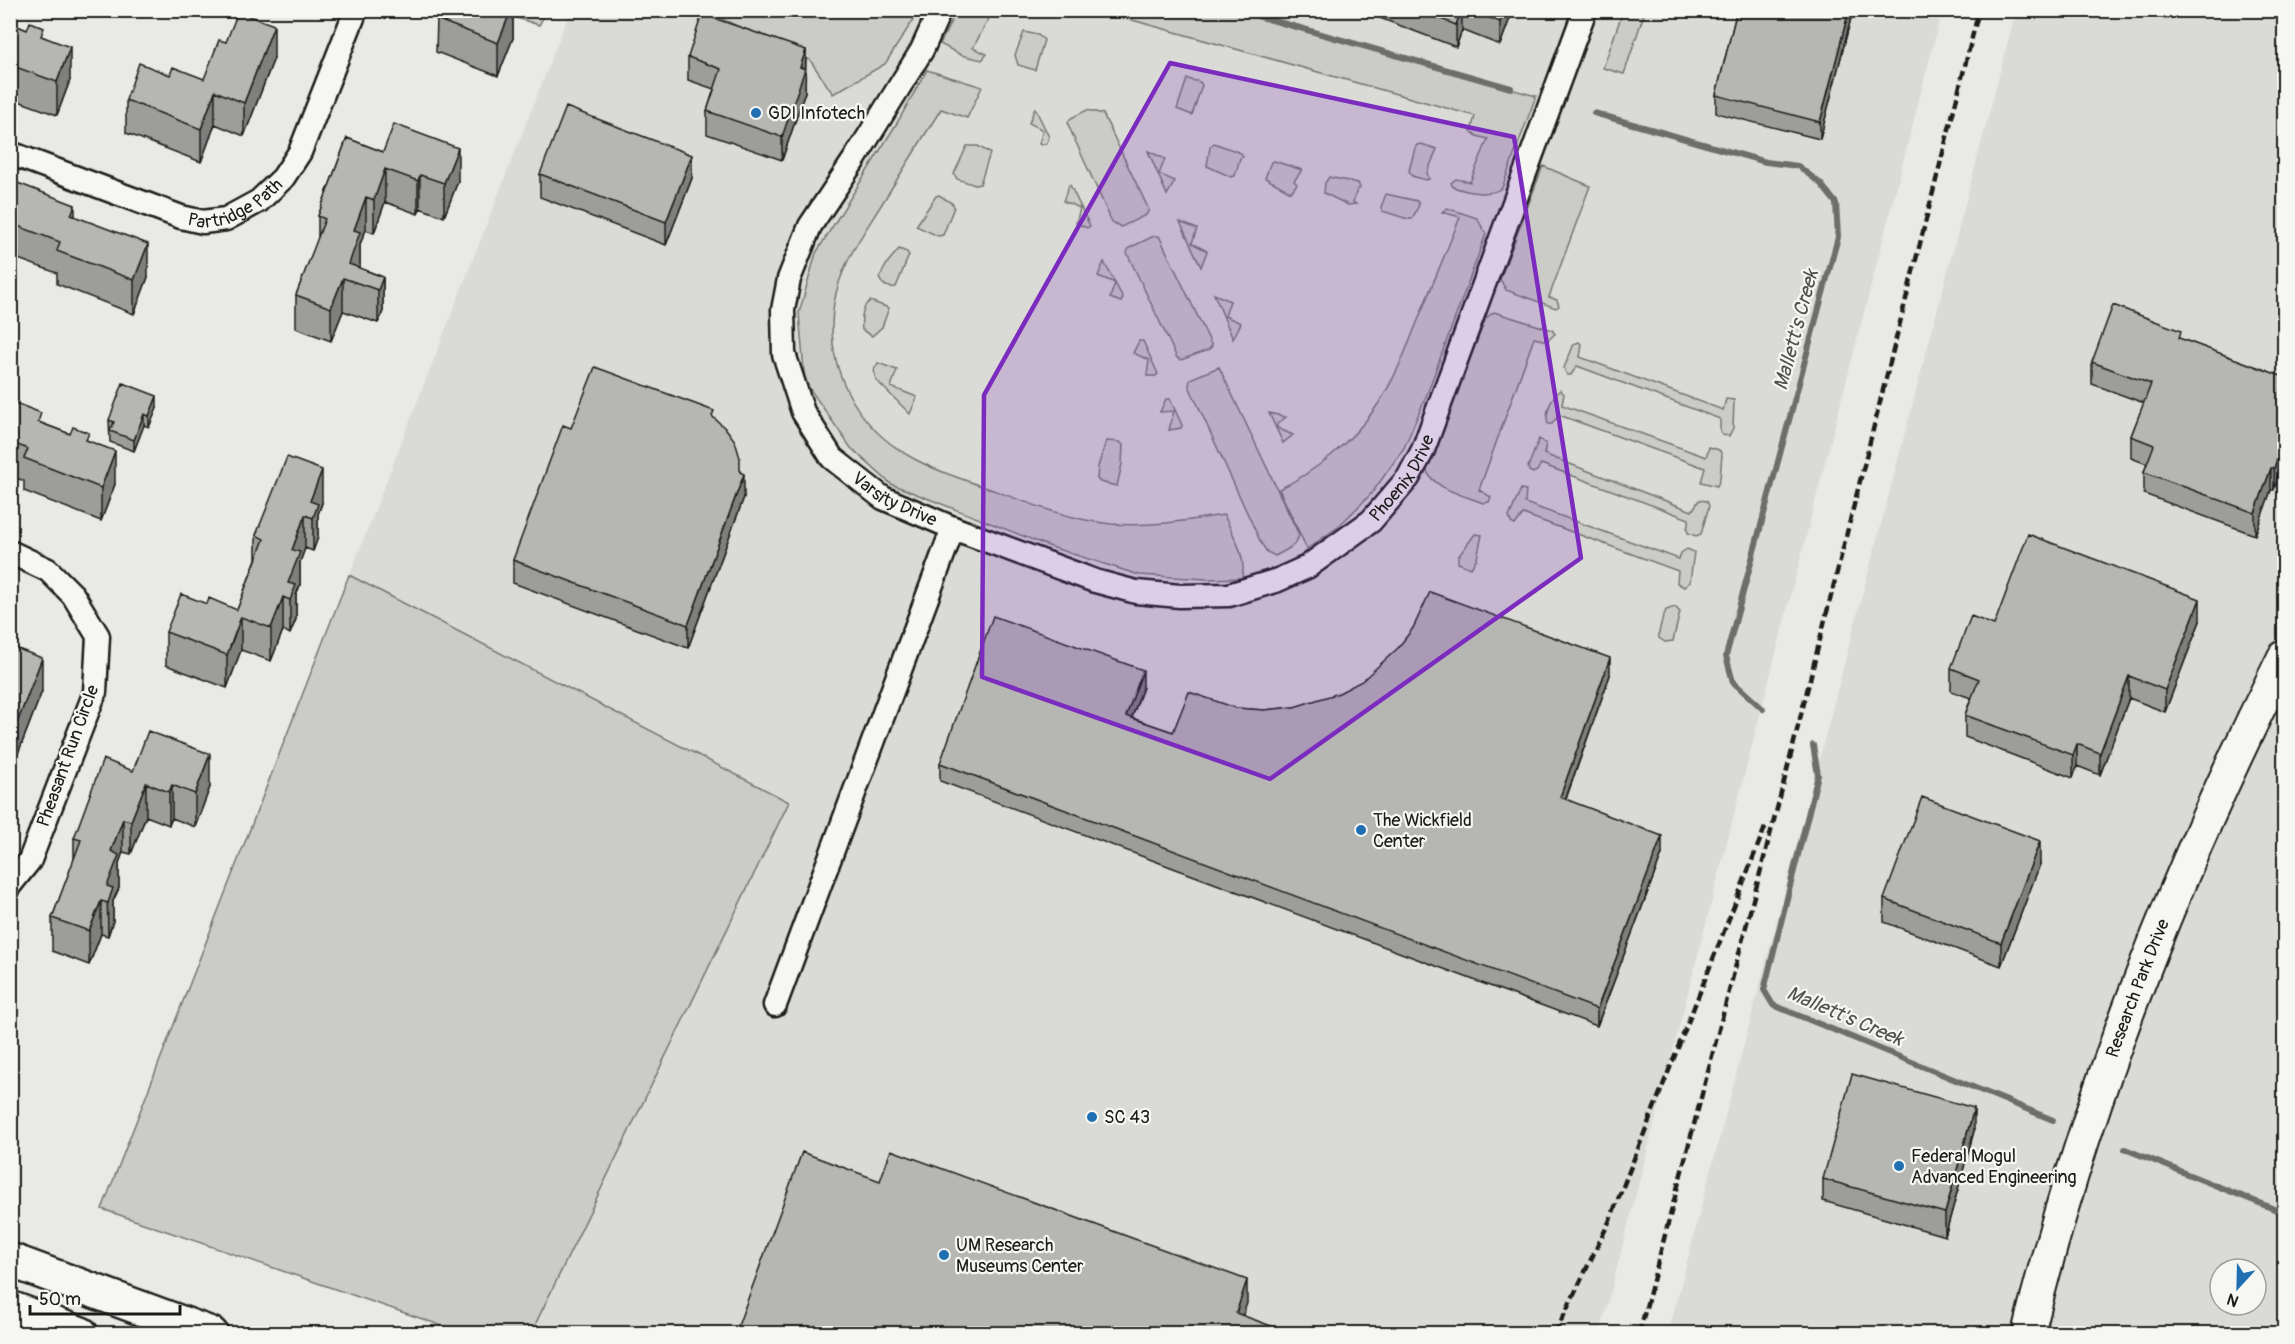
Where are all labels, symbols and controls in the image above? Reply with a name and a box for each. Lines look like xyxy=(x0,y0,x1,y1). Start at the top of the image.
place label: GDI Infotech xyxy=(768,102,865,125)
marker: GDI Infotech xyxy=(749,106,763,120)
street label: Partridge Path xyxy=(186,173,287,234)
water label: Mallett's Creek xyxy=(1768,265,1824,393)
street label: Phoenix Drive xyxy=(1364,431,1439,526)
street label: Varsity Drive xyxy=(847,466,941,531)
street label: Pheasant Run Circle xyxy=(32,682,104,830)
place label: The Wickfield Center xyxy=(1373,809,1472,853)
marker: The Wickfield Center xyxy=(1354,823,1368,837)
street label: Research Park Drive xyxy=(2101,915,2175,1061)
water label: Mallett's Creek xyxy=(1783,980,1908,1052)
place label: SC 43 xyxy=(1104,1106,1150,1129)
marker: SC 43 xyxy=(1085,1110,1099,1124)
place label: Federal Mogul Advanced Engineering xyxy=(1911,1145,2077,1189)
marker: Federal Mogul Advanced Engineering xyxy=(1892,1159,1906,1173)
place label: UM Research Museums Center xyxy=(956,1234,1084,1278)
marker: UM Research Museums Center xyxy=(937,1248,951,1262)
north arrow xyxy=(2208,1257,2268,1317)
scale bar xyxy=(30,1278,180,1316)
text: 50 m xyxy=(39,1288,81,1311)
text: N xyxy=(2224,1289,2242,1311)

